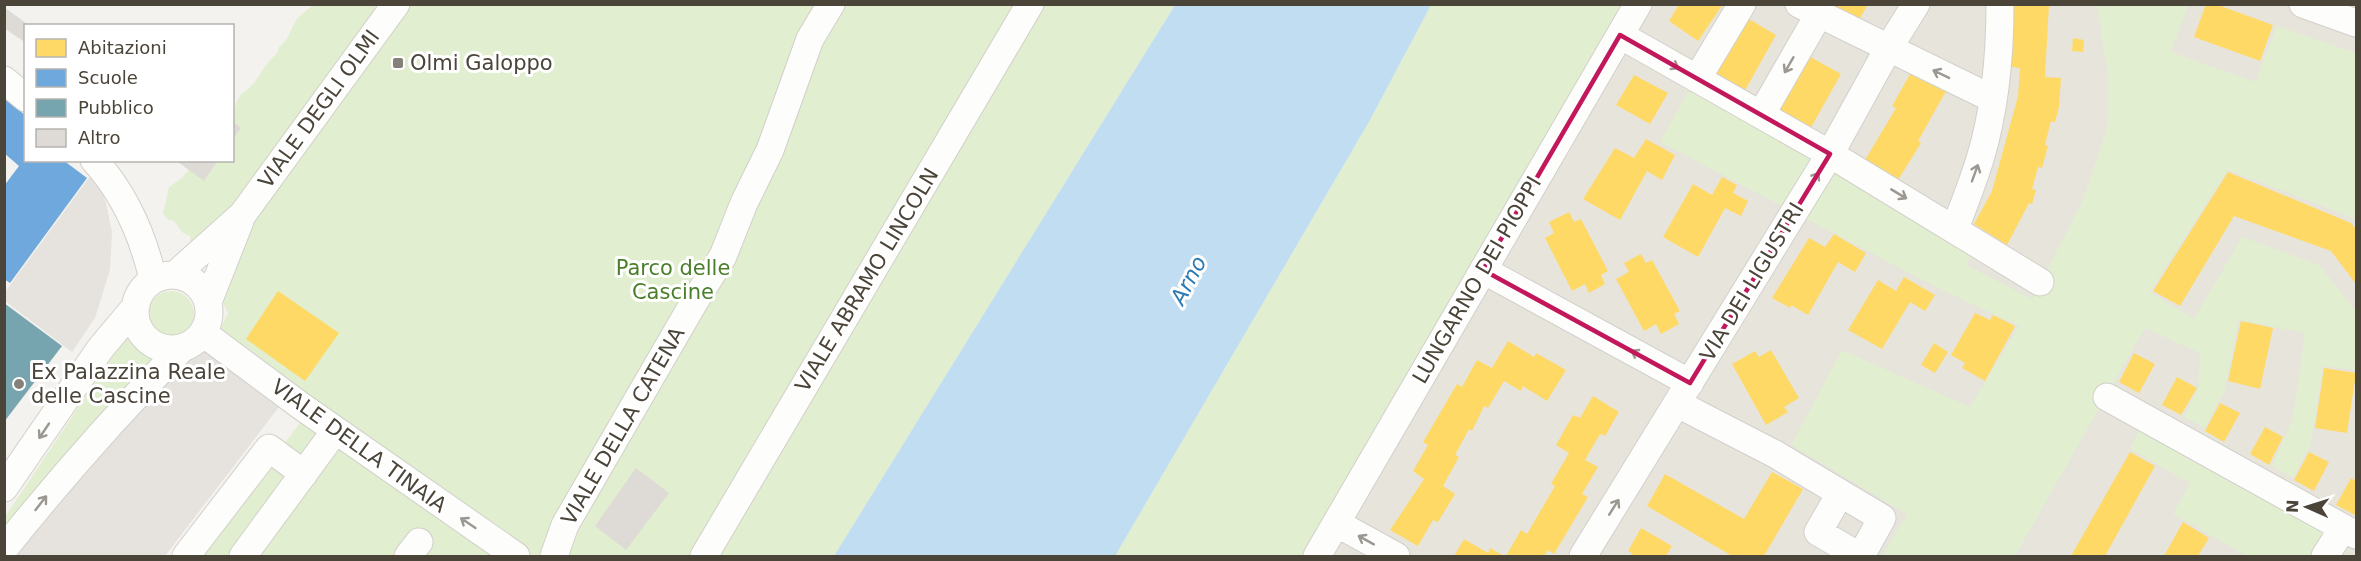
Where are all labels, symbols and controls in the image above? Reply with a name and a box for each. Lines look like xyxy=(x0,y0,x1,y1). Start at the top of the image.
legend xyxy=(24,24,234,162)
street label: VIALE DEGLI OLMI xyxy=(254,25,384,193)
text: Abitazioni xyxy=(78,37,167,58)
place label: Olmi Galoppo xyxy=(410,51,553,75)
marker: Olmi Galoppo xyxy=(391,56,405,70)
one-way arrow xyxy=(1783,56,1795,73)
one-way arrow xyxy=(1662,59,1679,71)
text: Scuole xyxy=(78,67,138,88)
one-way arrow xyxy=(1932,67,1950,79)
text: Pubblico xyxy=(78,97,154,118)
text: Altro xyxy=(78,127,120,148)
street label: VIALE ABRAMO LINCOLN xyxy=(791,164,943,396)
one-way arrow xyxy=(1971,164,1982,183)
one-way arrow xyxy=(1808,171,1821,188)
street label: LUNGARNO DEI PIOPPI xyxy=(1408,172,1546,388)
one-way arrow xyxy=(1890,189,1907,201)
street label: VIA DEI LIGUSTRI xyxy=(1695,199,1809,365)
water label: Arno xyxy=(1164,252,1212,311)
park label: Parco delle Cascine xyxy=(616,256,730,304)
street label: VIALE DELLA CATENA xyxy=(556,322,690,529)
one-way arrow xyxy=(1631,349,1648,361)
place label: Ex Palazzina Reale delle Cascine xyxy=(31,360,226,408)
street label: VIALE DELLA TINAIA xyxy=(267,374,452,518)
marker: Ex Palazzina Reale delle Cascine xyxy=(12,377,26,391)
one-way arrow xyxy=(38,423,50,439)
north arrow xyxy=(2277,477,2337,537)
one-way arrow xyxy=(34,495,47,511)
one-way arrow xyxy=(1608,499,1620,516)
text: N xyxy=(2283,499,2302,513)
one-way arrow xyxy=(459,517,476,530)
one-way arrow xyxy=(1358,533,1375,545)

